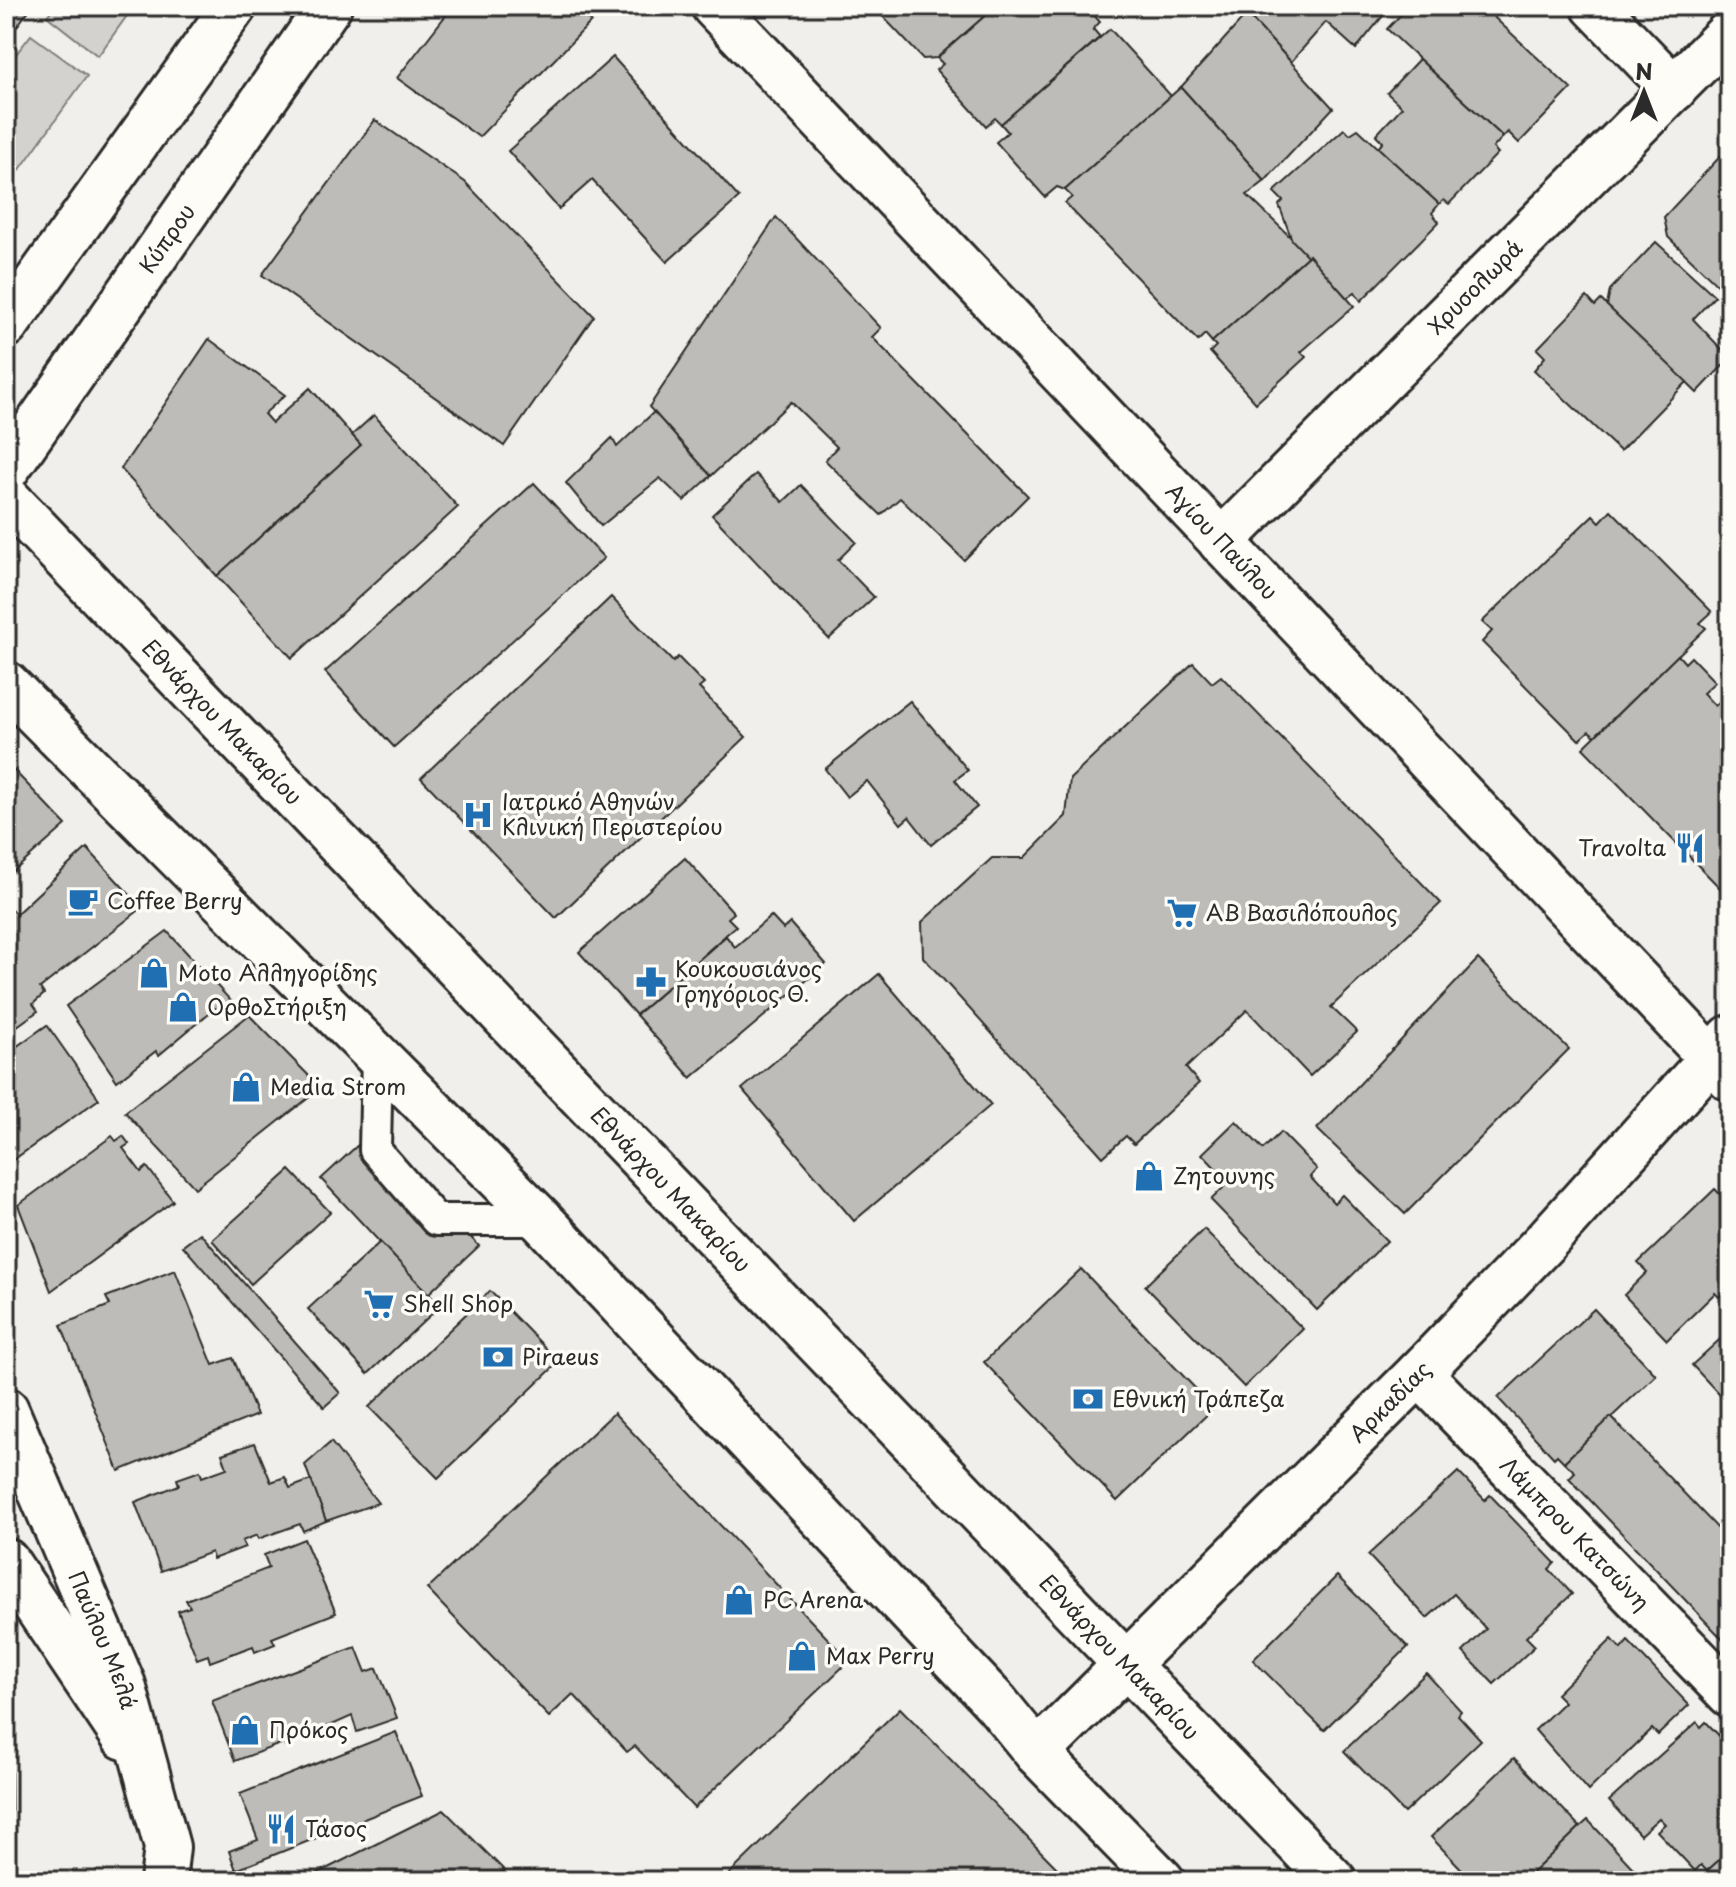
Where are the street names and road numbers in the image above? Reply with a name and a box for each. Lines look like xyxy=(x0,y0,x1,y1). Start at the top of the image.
street label: Κύπρου xyxy=(130,196,202,279)
street label: Χρυσολωρά xyxy=(1419,231,1529,341)
street label: Αγίου Παύλου xyxy=(1159,475,1286,607)
street label: Εθνάρχου Μακαρίου xyxy=(135,631,311,811)
street label: Εθνάρχου Μακαρίου xyxy=(584,1098,759,1279)
street label: Αρκαδίας xyxy=(1341,1353,1437,1449)
street label: Λάμπρου Κατσώνη xyxy=(1494,1449,1658,1617)
street label: Παύλου Μελά xyxy=(61,1565,147,1713)
street label: Εθνάρχου Μακαρίου xyxy=(1033,1566,1208,1747)

